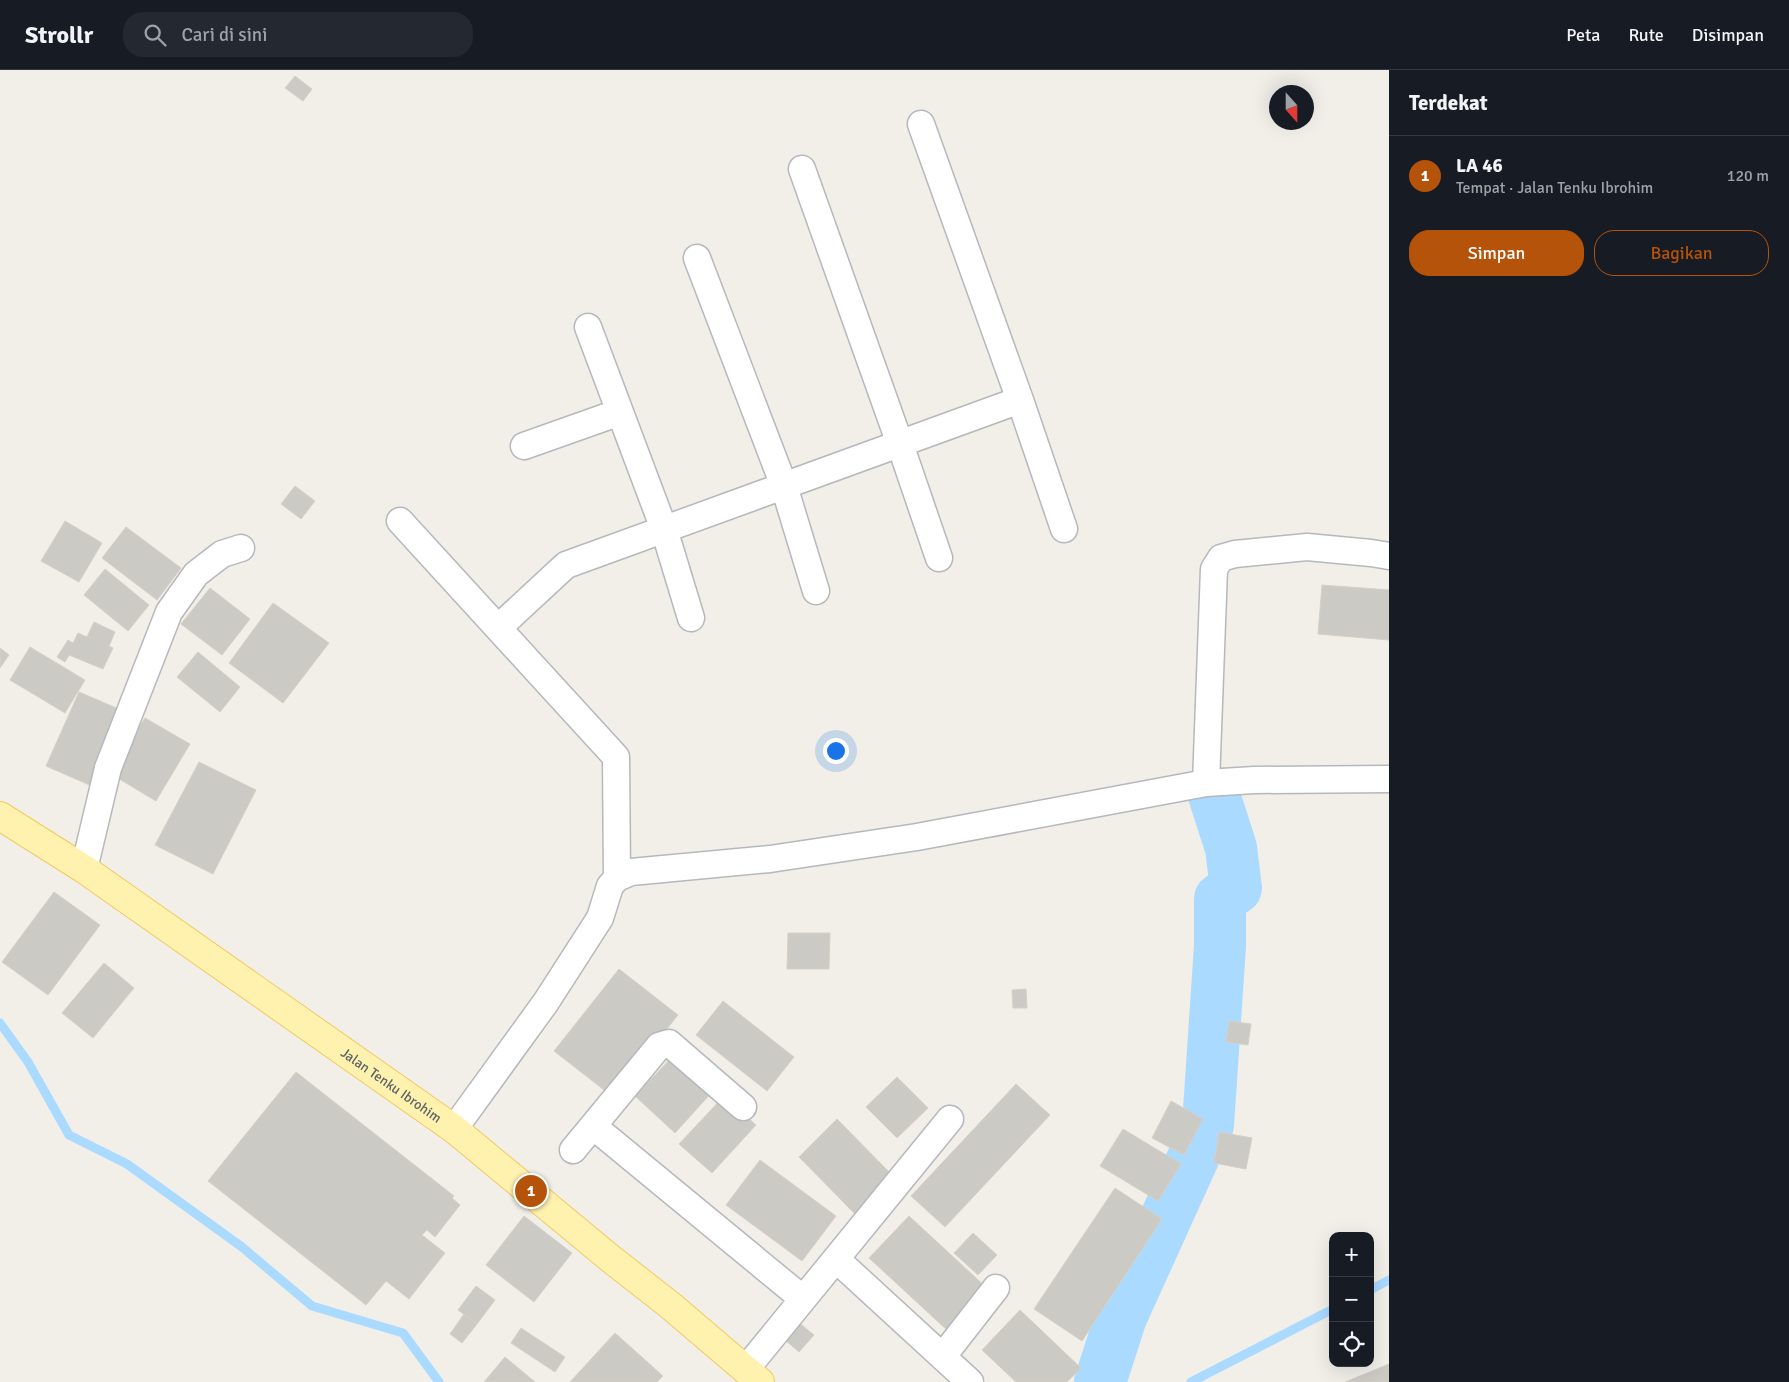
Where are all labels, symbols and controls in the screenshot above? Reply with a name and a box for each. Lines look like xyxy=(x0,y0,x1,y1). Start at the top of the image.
search box xyxy=(123,12,473,57)
text: Strollr xyxy=(25,20,93,50)
icon: search xyxy=(141,21,169,49)
text: Cari di sini xyxy=(181,23,267,47)
text: Peta xyxy=(1566,24,1600,46)
text: Rute xyxy=(1628,24,1664,46)
text: Disimpan xyxy=(1692,24,1764,46)
north arrow xyxy=(1269,85,1314,130)
text: Terdekat xyxy=(1409,90,1488,116)
text: LA 46 xyxy=(1456,154,1503,178)
text: 1 xyxy=(1421,166,1429,186)
text: 120 m xyxy=(1727,166,1769,186)
text: Tempat · Jalan Tenku Ibrohim xyxy=(1456,178,1653,198)
button: Simpan xyxy=(1409,230,1584,276)
button: Bagikan xyxy=(1594,230,1769,276)
your location xyxy=(823,738,849,764)
street label: Jalan Tenku Ibrohim xyxy=(338,1044,445,1126)
pin: 1 xyxy=(515,1172,547,1210)
map controls xyxy=(1329,1232,1374,1367)
button: + xyxy=(1329,1232,1374,1277)
button: − xyxy=(1329,1277,1374,1322)
button: locate xyxy=(1329,1322,1374,1367)

